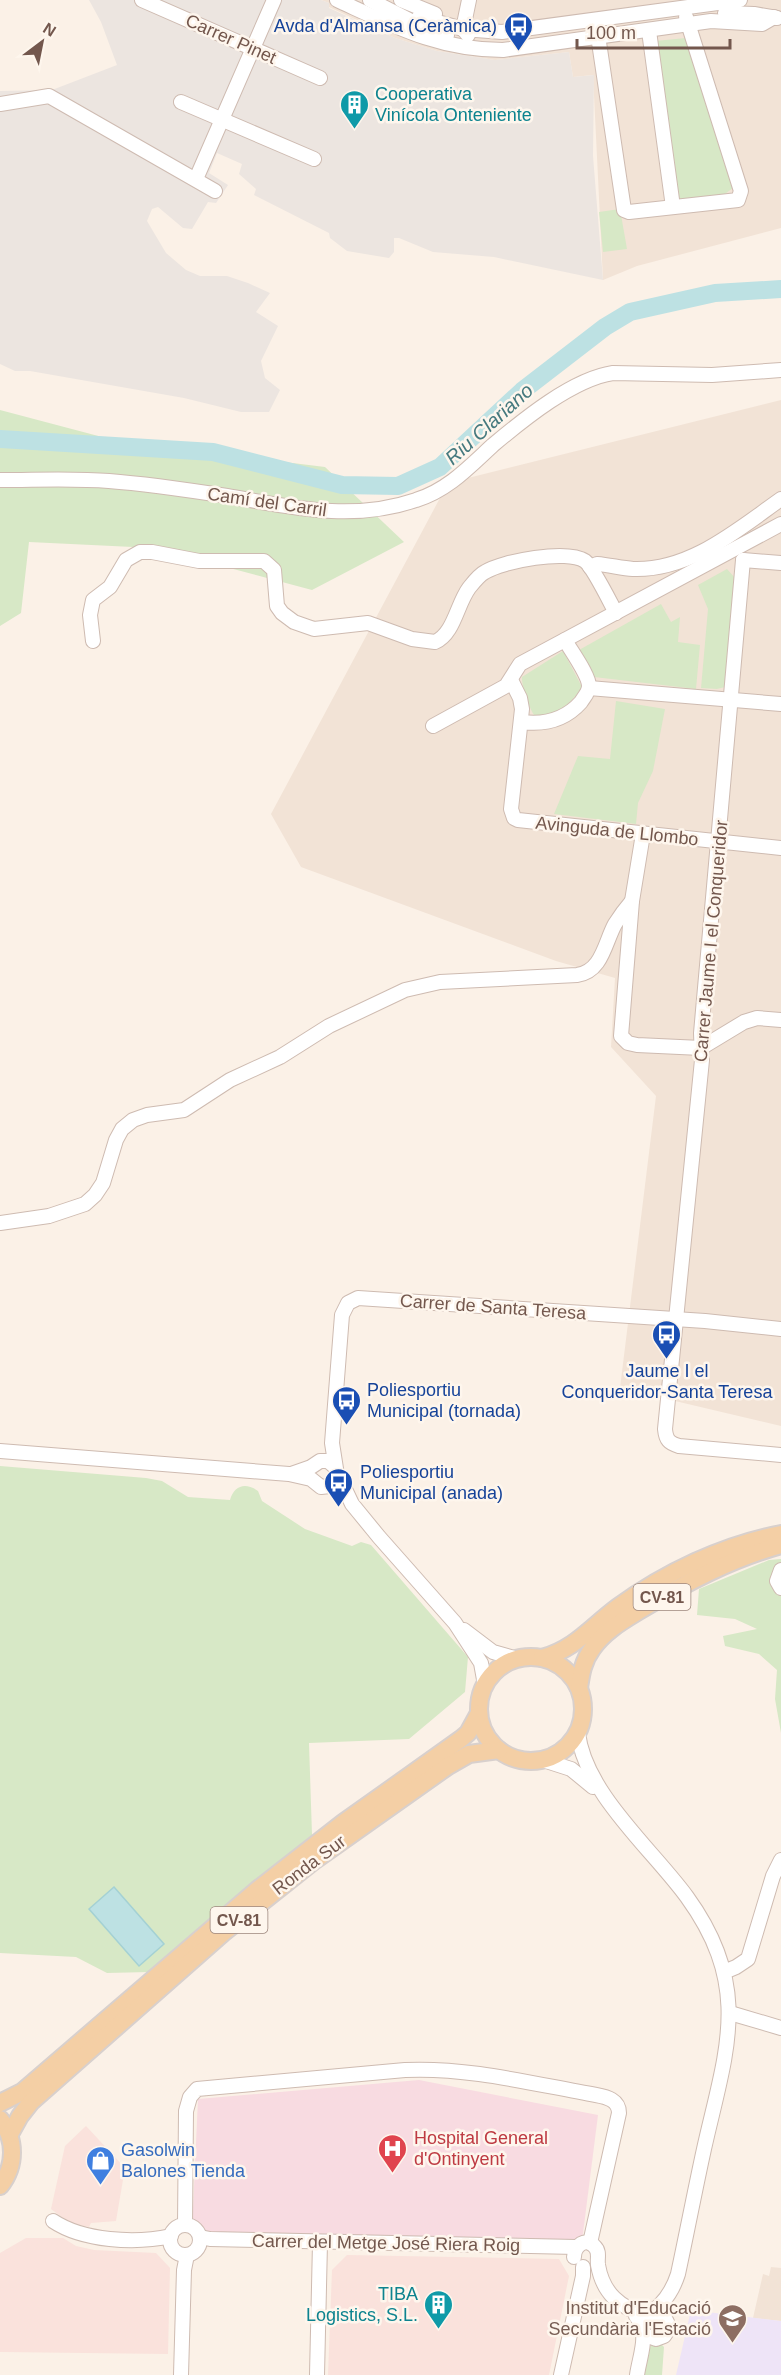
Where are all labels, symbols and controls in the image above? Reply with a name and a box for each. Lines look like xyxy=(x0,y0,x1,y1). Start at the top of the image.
street label: Carrer Pinet xyxy=(183,10,279,68)
bus stop icon: Avda d'Almansa (Ceràmica) xyxy=(502,10,534,52)
north arrow xyxy=(12,12,72,72)
scale bar xyxy=(577,12,730,50)
place label: Avda d'Almansa (Ceràmica) xyxy=(274,16,497,36)
text: N xyxy=(40,19,59,40)
text: 100 m xyxy=(586,23,636,43)
place label: Cooperativa Vinícola Onteniente xyxy=(375,84,532,125)
building icon: Cooperativa Vinícola Onteniente xyxy=(338,88,370,130)
water label: Riu Clariano xyxy=(441,379,537,469)
street label: Camí del Carril xyxy=(206,484,328,520)
street label: Avinguda de Llombo xyxy=(535,812,699,850)
street label: Carrer Jaume I el Conqueridor xyxy=(690,819,732,1063)
street label: Carrer de Santa Teresa xyxy=(399,1291,588,1324)
bus stop icon: Jaume I el Conqueridor-Santa Teresa xyxy=(651,1318,683,1360)
place label: Jaume I el Conqueridor-Santa Teresa xyxy=(562,1361,773,1402)
place label: Poliesportiu Municipal (tornada) xyxy=(367,1380,521,1421)
bus stop icon: Poliesportiu Municipal (tornada) xyxy=(330,1384,362,1426)
place label: Poliesportiu Municipal (anada) xyxy=(360,1462,503,1503)
bus stop icon: Poliesportiu Municipal (anada) xyxy=(323,1466,355,1508)
road number: CV-81 xyxy=(634,1584,690,1610)
street label: Ronda Sur xyxy=(269,1831,349,1899)
road number: CV-81 xyxy=(210,1907,268,1933)
place label: Hospital General d'Ontinyent xyxy=(414,2128,548,2169)
hospital icon: Hospital General d'Ontinyent xyxy=(377,2132,409,2174)
place label: Gasolwin Balones Tienda xyxy=(121,2140,246,2181)
shop icon: Gasolwin Balones Tienda xyxy=(84,2144,116,2186)
street label: Carrer del Metge José Riera Roig xyxy=(252,2231,520,2255)
place label: TIBA Logistics, S.L. xyxy=(306,2284,418,2325)
building icon: TIBA Logistics, S.L. xyxy=(423,2288,455,2330)
place label: Institut d'Educació Secundària l'Estació xyxy=(548,2298,711,2339)
school or university icon: Institut d'Educació Secundària l'Estació xyxy=(716,2302,748,2344)

